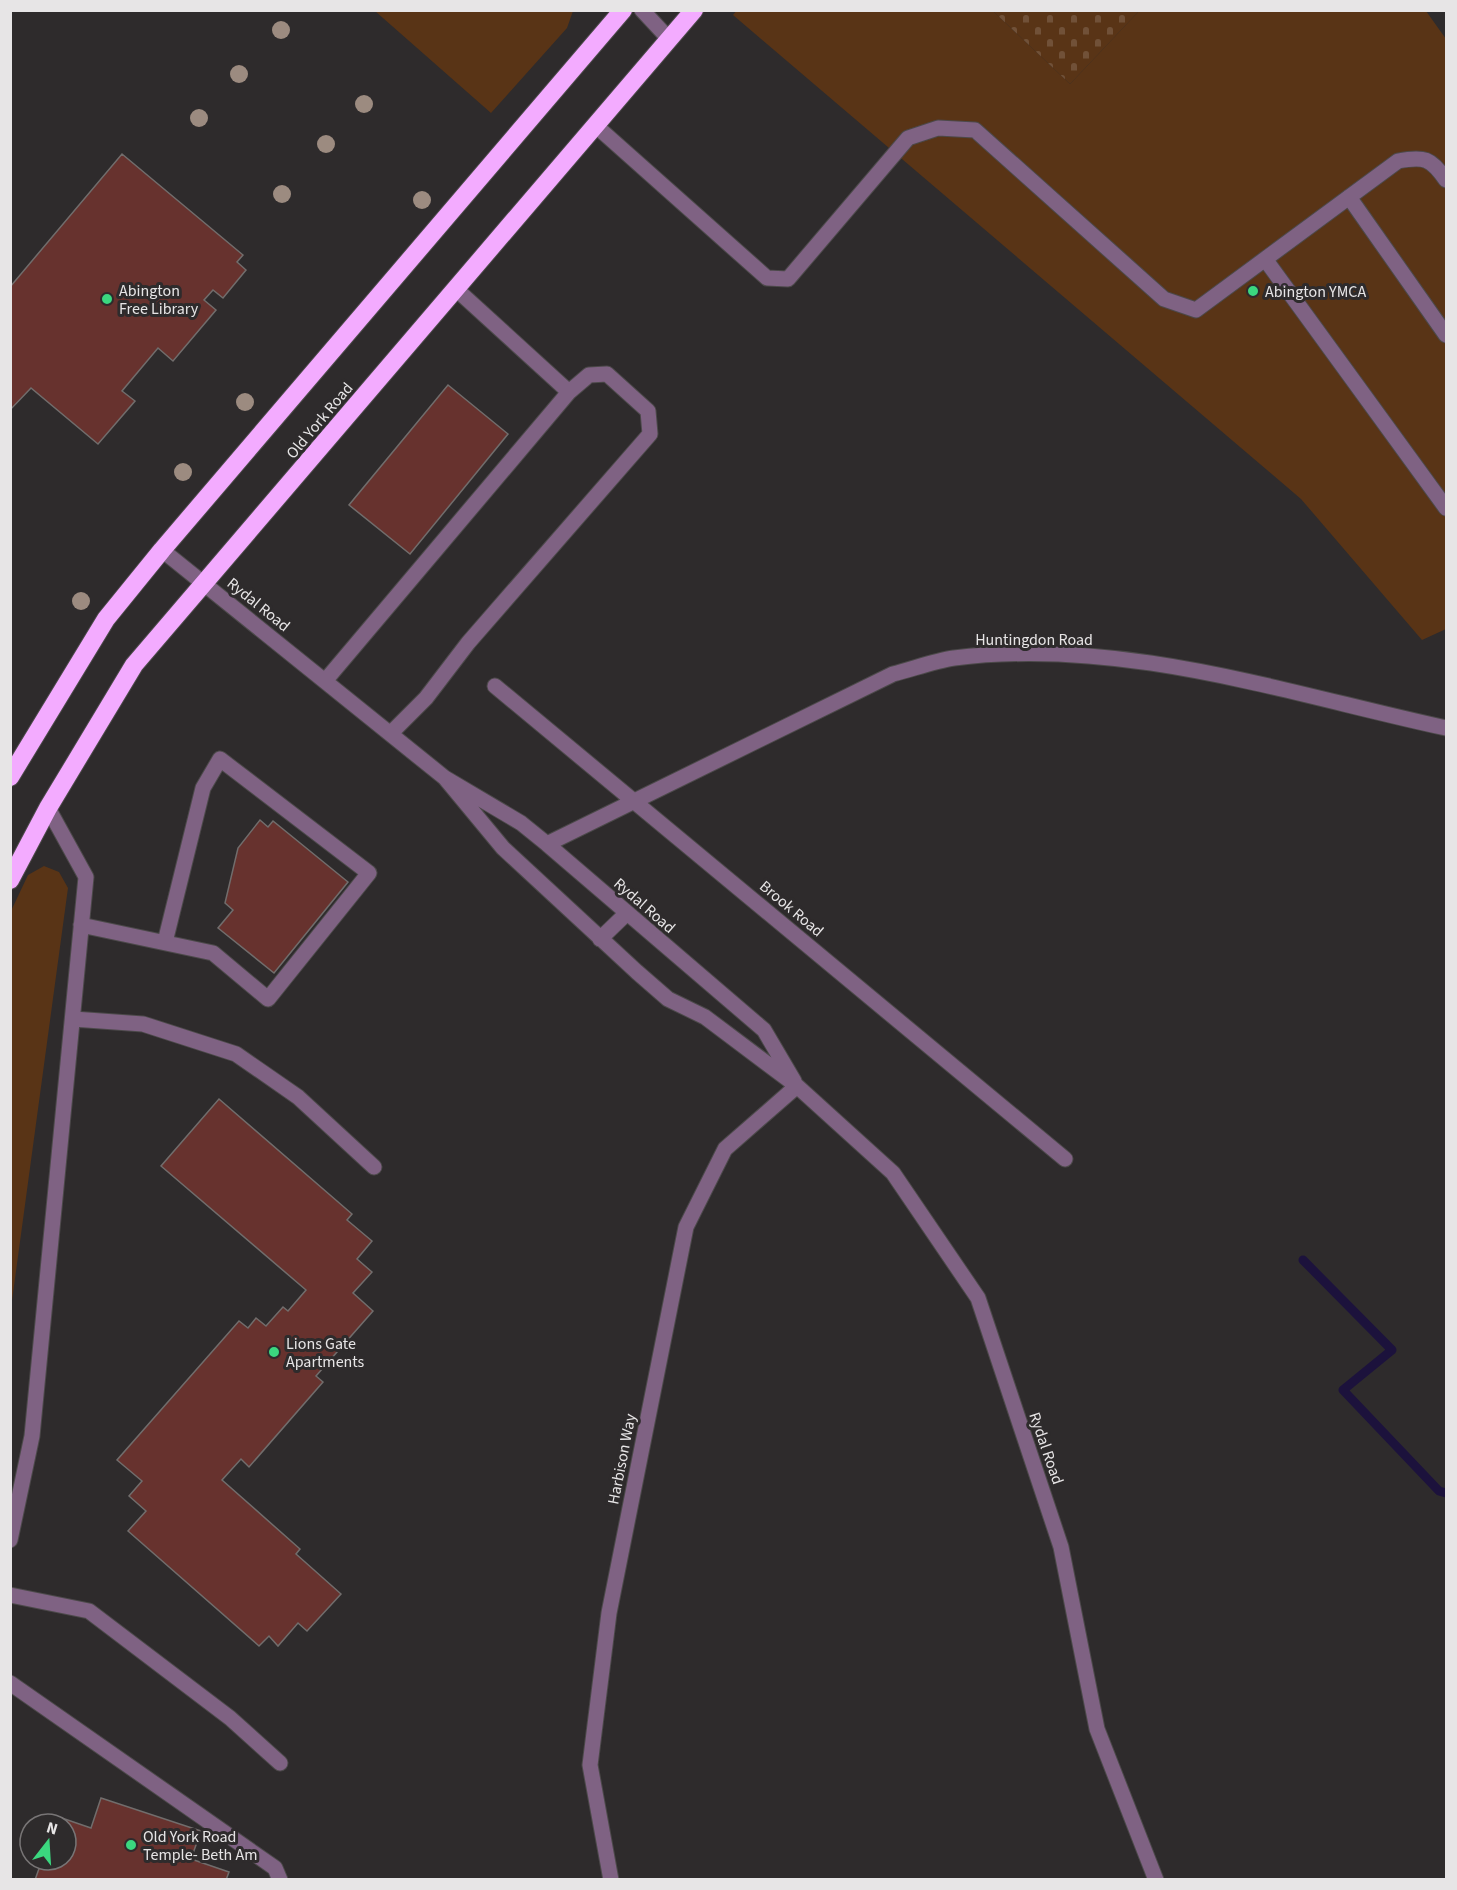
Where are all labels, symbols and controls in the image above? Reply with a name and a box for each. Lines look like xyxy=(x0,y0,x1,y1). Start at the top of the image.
place label: Abington Free Library xyxy=(119,280,199,320)
place label: Abington YMCA xyxy=(1265,281,1366,303)
marker: Abington YMCA xyxy=(1246,284,1260,298)
marker: Abington Free Library xyxy=(100,292,114,306)
street label: Old York Road xyxy=(281,378,358,464)
street label: Rydal Road xyxy=(222,573,294,637)
street label: Huntingdon Road xyxy=(975,629,1093,651)
street label: Rydal Road xyxy=(609,873,680,939)
street label: Brook Road xyxy=(755,875,828,942)
place label: Lions Gate Apartments xyxy=(286,1333,365,1373)
marker: Lions Gate Apartments xyxy=(267,1345,281,1359)
street label: Rydal Road xyxy=(1023,1409,1069,1487)
street label: Harbison Way xyxy=(602,1411,642,1506)
north arrow xyxy=(18,1812,78,1872)
text: N xyxy=(44,1817,60,1841)
place label: Old York Road Temple- Beth Am xyxy=(143,1826,257,1866)
marker: Old York Road Temple- Beth Am xyxy=(124,1838,138,1852)

